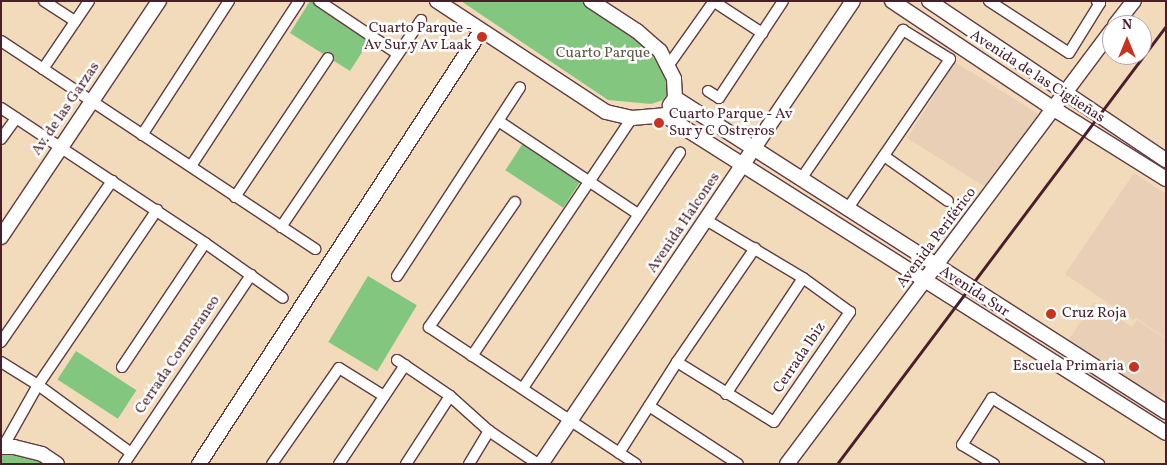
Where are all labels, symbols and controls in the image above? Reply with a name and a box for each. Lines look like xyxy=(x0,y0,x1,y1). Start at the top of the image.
north arrow xyxy=(1102,15,1152,65)
text: N xyxy=(1122,16,1132,35)
place label: Cuarto Parque - Av Sur y Av Laak xyxy=(362,19,472,54)
street label: Avenida de las Cigüeñas xyxy=(966,27,1108,127)
marker: Cuarto Parque - Av Sur y Av Laak xyxy=(476,31,488,43)
park label: Cuarto Parque xyxy=(556,45,650,63)
street label: Av. de las Garzas xyxy=(28,59,104,159)
place label: Cuarto Parque - Av Sur y C Ostreros xyxy=(669,105,793,140)
marker: Cuarto Parque - Av Sur y C Ostreros xyxy=(653,117,665,129)
street label: Avenida Halcones xyxy=(644,169,724,277)
street label: Avenida Periférico xyxy=(893,184,981,292)
street label: Avenida Sur xyxy=(936,263,1012,321)
street label: Cerrada Cormoraneo xyxy=(132,292,224,418)
place label: Cruz Roja xyxy=(1062,305,1127,323)
marker: Cruz Roja xyxy=(1044,307,1058,321)
street label: Cerrada Ibiz xyxy=(770,319,830,397)
place label: Escuela Primaria xyxy=(1013,358,1124,376)
marker: Escuela Primaria xyxy=(1128,361,1140,373)

